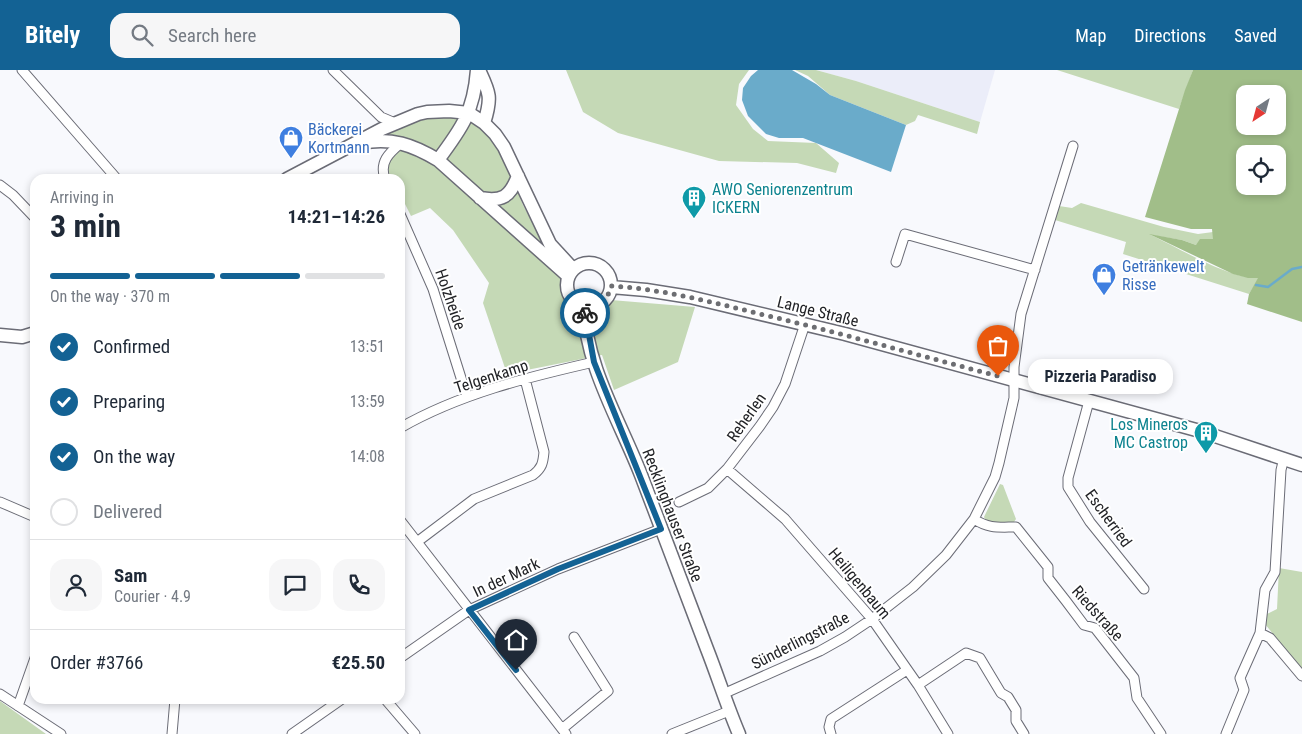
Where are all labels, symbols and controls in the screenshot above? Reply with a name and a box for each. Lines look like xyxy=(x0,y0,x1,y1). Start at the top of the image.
search box xyxy=(110,13,460,58)
text: Bitely xyxy=(25,21,80,49)
icon: search xyxy=(128,21,156,49)
text: Search here xyxy=(168,24,256,47)
text: Map xyxy=(1075,25,1106,46)
text: Directions xyxy=(1134,25,1206,46)
text: Saved xyxy=(1234,25,1277,46)
north arrow xyxy=(1236,85,1286,135)
map controls xyxy=(1236,85,1286,195)
place label: Bäckerei Kortmann xyxy=(308,120,370,157)
shop icon: Bäckerei Kortmann xyxy=(278,125,304,159)
button: locate xyxy=(1236,145,1286,195)
place label: AWO Seniorenzentrum ICKERN xyxy=(712,180,853,217)
building icon: AWO Seniorenzentrum ICKERN xyxy=(681,185,707,219)
text: Arriving in xyxy=(50,188,114,207)
text: 14:21–14:26 xyxy=(287,205,385,228)
text: 3 min xyxy=(50,207,121,245)
place label: Getränkewelt Risse xyxy=(1122,257,1205,294)
shop icon: Getränkewelt Risse xyxy=(1091,262,1117,296)
street label: Holzheide xyxy=(431,266,470,332)
text: On the way · 370 m xyxy=(50,287,170,306)
courier xyxy=(560,288,610,338)
street label: Lange Straße xyxy=(775,292,861,331)
icon: bike xyxy=(571,299,599,327)
pin xyxy=(977,325,1019,376)
icon: bag xyxy=(984,332,1012,360)
icon: check xyxy=(50,333,78,361)
text: Confirmed xyxy=(93,335,170,358)
text: 13:51 xyxy=(350,337,385,356)
street label: Telgenkamp xyxy=(452,356,531,397)
callout: Pizzeria Paradiso xyxy=(1028,358,1173,394)
text: Pizzeria Paradiso xyxy=(1044,367,1157,386)
icon: check xyxy=(50,388,78,416)
street label: Reherlen xyxy=(723,389,770,445)
text: Preparing xyxy=(93,390,165,413)
text: 13:59 xyxy=(350,392,385,411)
place label: Los Mineros MC Castrop xyxy=(1110,415,1188,452)
building icon: Los Mineros MC Castrop xyxy=(1193,420,1219,454)
icon: check xyxy=(50,443,78,471)
text: On the way xyxy=(93,445,175,468)
street label: Recklinghauser Straße xyxy=(638,446,707,584)
text: 14:08 xyxy=(350,447,385,466)
street label: Escherried xyxy=(1081,486,1136,551)
text: Delivered xyxy=(93,500,162,523)
street label: Heiligenbaum xyxy=(824,544,895,623)
street label: In der Mark xyxy=(470,553,543,601)
button: person xyxy=(50,559,102,611)
button: chat xyxy=(269,559,321,611)
button: phone xyxy=(333,559,385,611)
text: Sam xyxy=(114,564,147,587)
street label: Riedstraße xyxy=(1068,582,1127,645)
text: Courier · 4.9 xyxy=(114,587,191,606)
street label: Sünderlingstraße xyxy=(748,608,852,673)
pin xyxy=(495,619,537,670)
icon: home xyxy=(502,626,530,654)
text: Order #3766 xyxy=(50,651,143,674)
text: €25.50 xyxy=(331,651,385,674)

